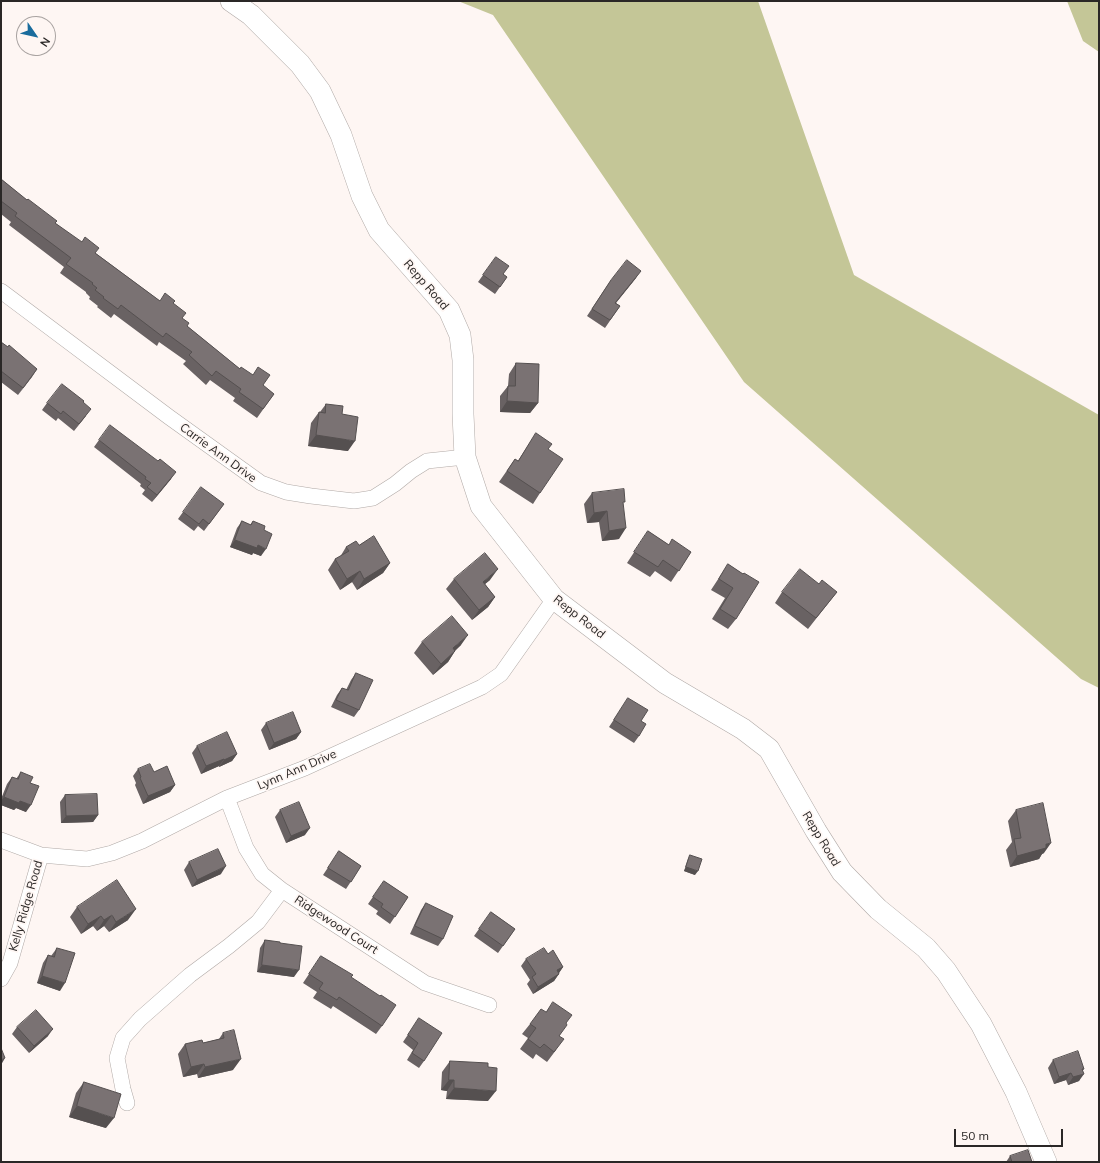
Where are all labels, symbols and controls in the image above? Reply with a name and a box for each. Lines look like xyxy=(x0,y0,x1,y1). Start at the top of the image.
north arrow xyxy=(16,16,56,56)
text: N xyxy=(37,35,53,50)
street label: Repp Road xyxy=(400,257,452,313)
street label: Carrie Ann Drive xyxy=(177,420,259,486)
street label: Repp Road xyxy=(550,592,608,642)
street label: Lynn Ann Drive xyxy=(255,747,339,793)
street label: Repp Road xyxy=(799,809,843,869)
street label: Kelly Ridge Road xyxy=(6,859,46,953)
street label: Ridgewood Court xyxy=(291,893,381,957)
scale bar xyxy=(956,1121,1065,1147)
text: 50 m xyxy=(961,1128,989,1143)

